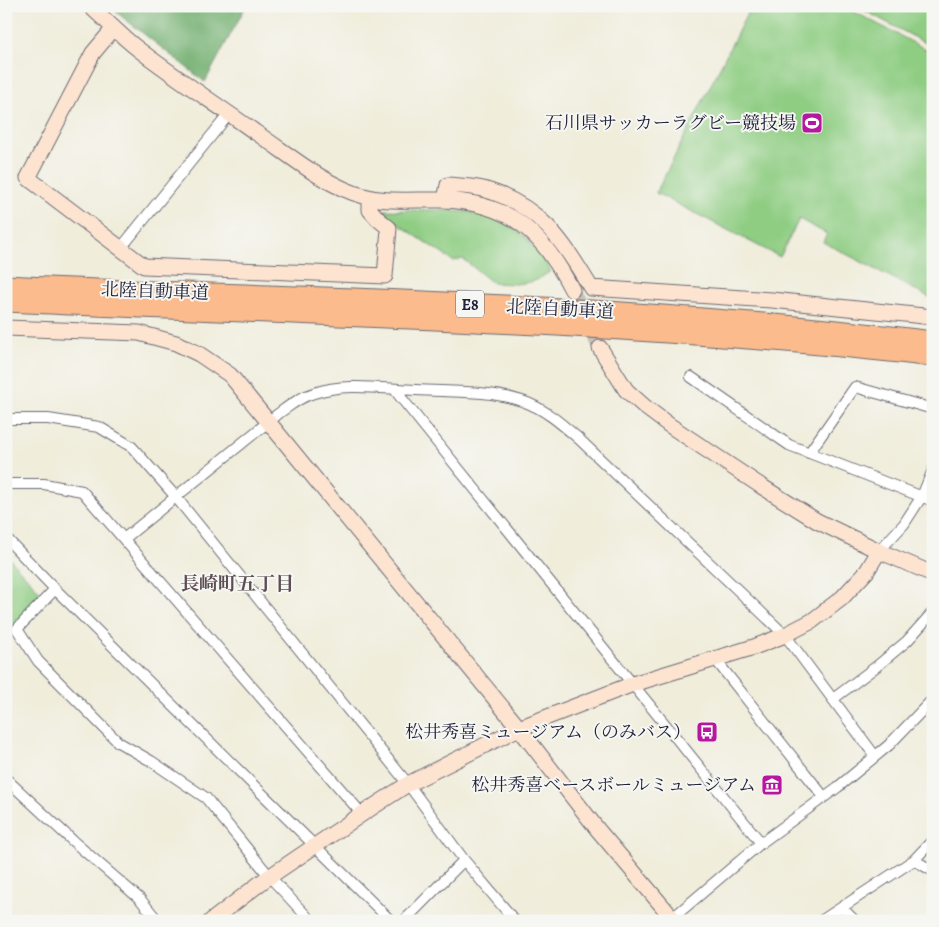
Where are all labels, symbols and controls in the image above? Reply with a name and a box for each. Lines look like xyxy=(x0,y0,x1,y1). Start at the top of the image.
place label: 石川県サッカーラグビー競技場 xyxy=(545,111,796,135)
sports icon: 石川県サッカーラグビー競技場 xyxy=(800,111,824,135)
street label: 北陸自動車道 xyxy=(101,277,209,305)
road number: E8 xyxy=(456,290,484,318)
street label: 北陸自動車道 xyxy=(505,294,615,324)
district label: 長崎町五丁目 xyxy=(180,571,294,597)
place label: 松井秀喜ミュージアム（のみバス） xyxy=(405,720,691,744)
bus stop icon: 松井秀喜ミュージアム（のみバス） xyxy=(695,720,719,744)
place label: 松井秀喜ベースボールミュージアム xyxy=(471,773,756,797)
museum icon: 松井秀喜ベースボールミュージアム xyxy=(760,773,784,797)

